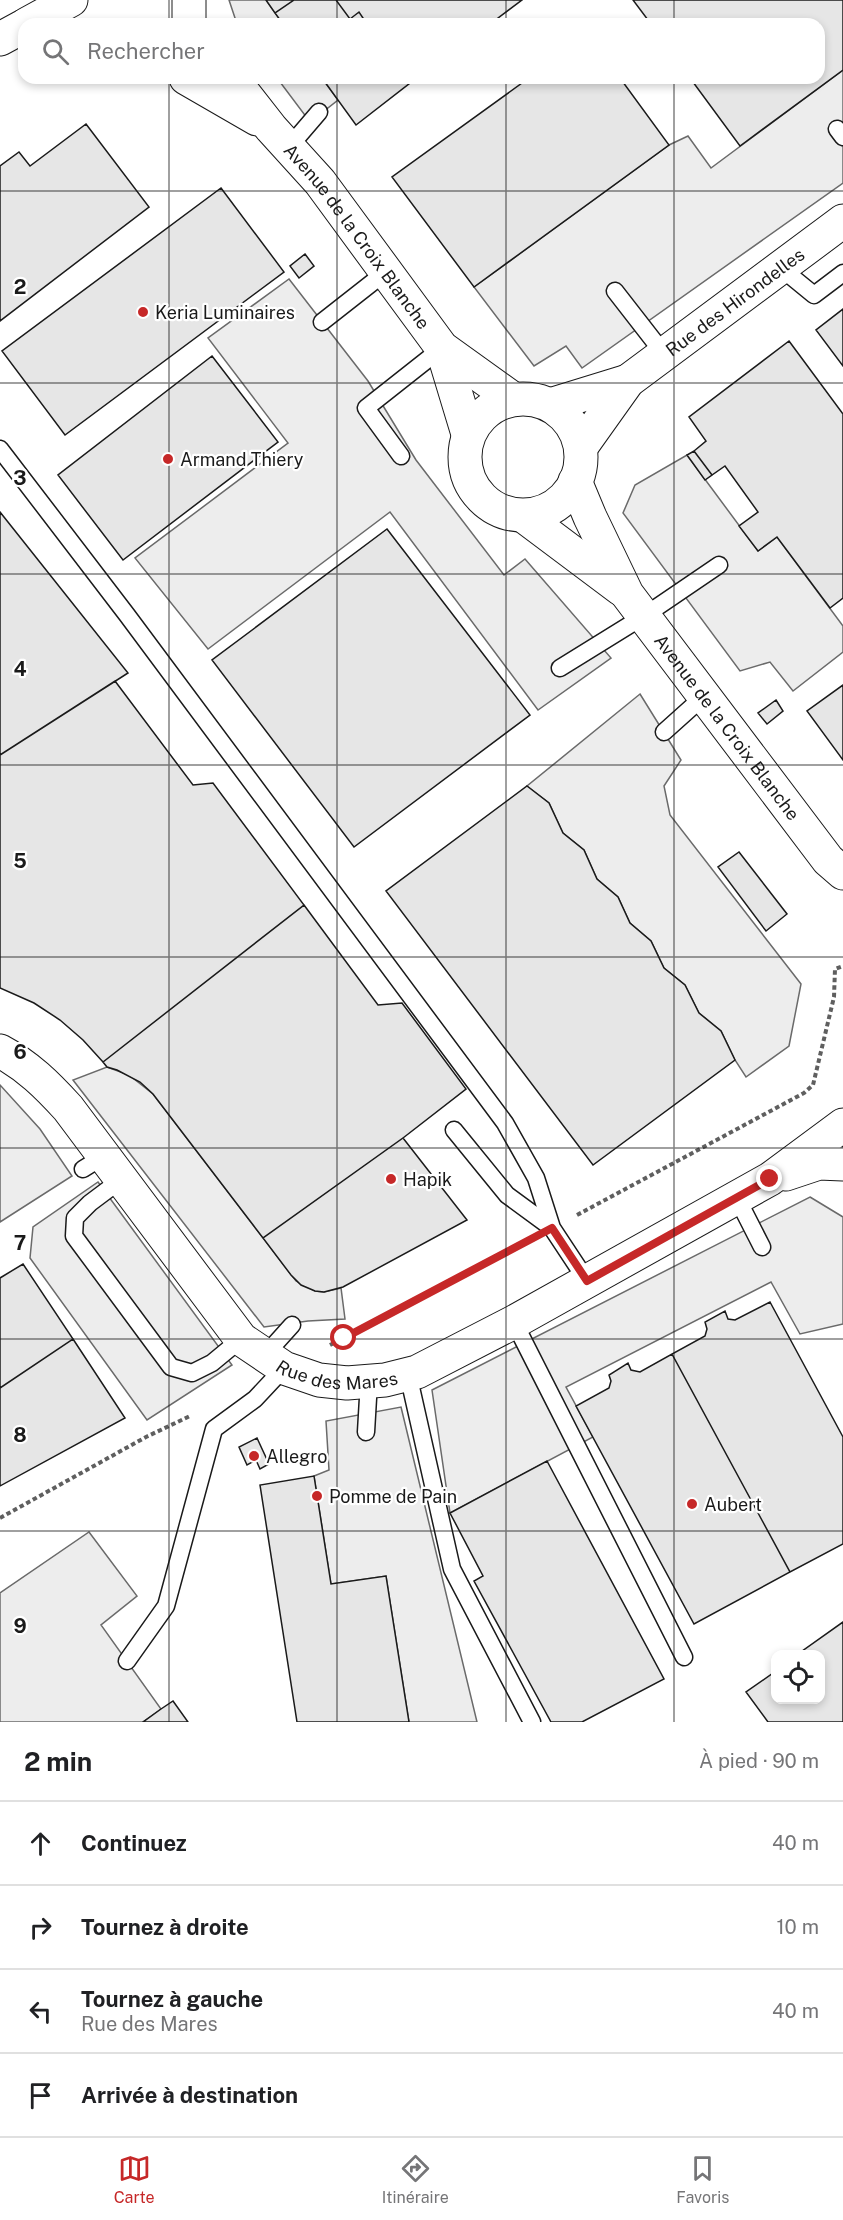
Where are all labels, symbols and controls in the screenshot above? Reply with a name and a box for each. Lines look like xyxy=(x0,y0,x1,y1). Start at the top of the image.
search box xyxy=(18,18,825,84)
icon: search xyxy=(39,35,72,68)
text: Rechercher xyxy=(87,38,205,64)
street label: Avenue de la Croix Blanche xyxy=(280,139,435,333)
street label: Rue des Hirondelles xyxy=(661,243,808,360)
text: 2 xyxy=(14,275,26,299)
place label: Keria Luminaires xyxy=(155,302,295,323)
marker: Keria Luminaires xyxy=(136,305,150,319)
place label: Armand Thiery xyxy=(180,449,304,470)
marker: Armand Thiery xyxy=(161,452,175,466)
text: 3 xyxy=(13,466,27,490)
street label: Avenue de la Croix Blanche xyxy=(650,630,804,824)
text: 4 xyxy=(13,657,27,681)
text: 5 xyxy=(13,849,27,873)
text: 6 xyxy=(13,1040,27,1064)
route end xyxy=(756,1165,782,1191)
place label: Hapik xyxy=(403,1169,452,1190)
marker: Hapik xyxy=(384,1172,398,1186)
text: 7 xyxy=(14,1231,26,1255)
route start xyxy=(330,1324,356,1350)
street label: Rue des Mares xyxy=(272,1355,400,1394)
text: 8 xyxy=(13,1423,27,1447)
place label: Allegro xyxy=(266,1446,327,1467)
marker: Allegro xyxy=(247,1449,261,1463)
place label: Pomme de Pain xyxy=(329,1486,457,1507)
marker: Pomme de Pain xyxy=(310,1489,324,1503)
place label: Aubert xyxy=(704,1494,762,1515)
marker: Aubert xyxy=(685,1497,699,1511)
text: 9 xyxy=(13,1614,27,1638)
map controls xyxy=(771,1650,825,1704)
button: locate xyxy=(771,1650,825,1704)
text: 2 min xyxy=(24,1746,92,1777)
text: À pied · 90 m xyxy=(699,1749,819,1773)
icon: ahead xyxy=(24,1827,57,1860)
text: Continuez xyxy=(81,1830,187,1856)
text: 40 m xyxy=(772,1831,819,1855)
icon: right xyxy=(24,1911,57,1944)
text: Tournez à droite xyxy=(81,1914,249,1940)
text: 10 m xyxy=(776,1915,819,1939)
text: Tournez à gauche xyxy=(81,1986,263,2012)
icon: left xyxy=(24,1995,57,2028)
text: 40 m xyxy=(772,1999,819,2023)
text: Rue des Mares xyxy=(81,2012,218,2036)
icon: arrive xyxy=(24,2079,57,2112)
text: Arrivée à destination xyxy=(81,2082,298,2108)
tab: Carte xyxy=(114,2152,154,2207)
tab: Itinéraire xyxy=(382,2152,449,2207)
tab: Favoris xyxy=(676,2152,729,2207)

